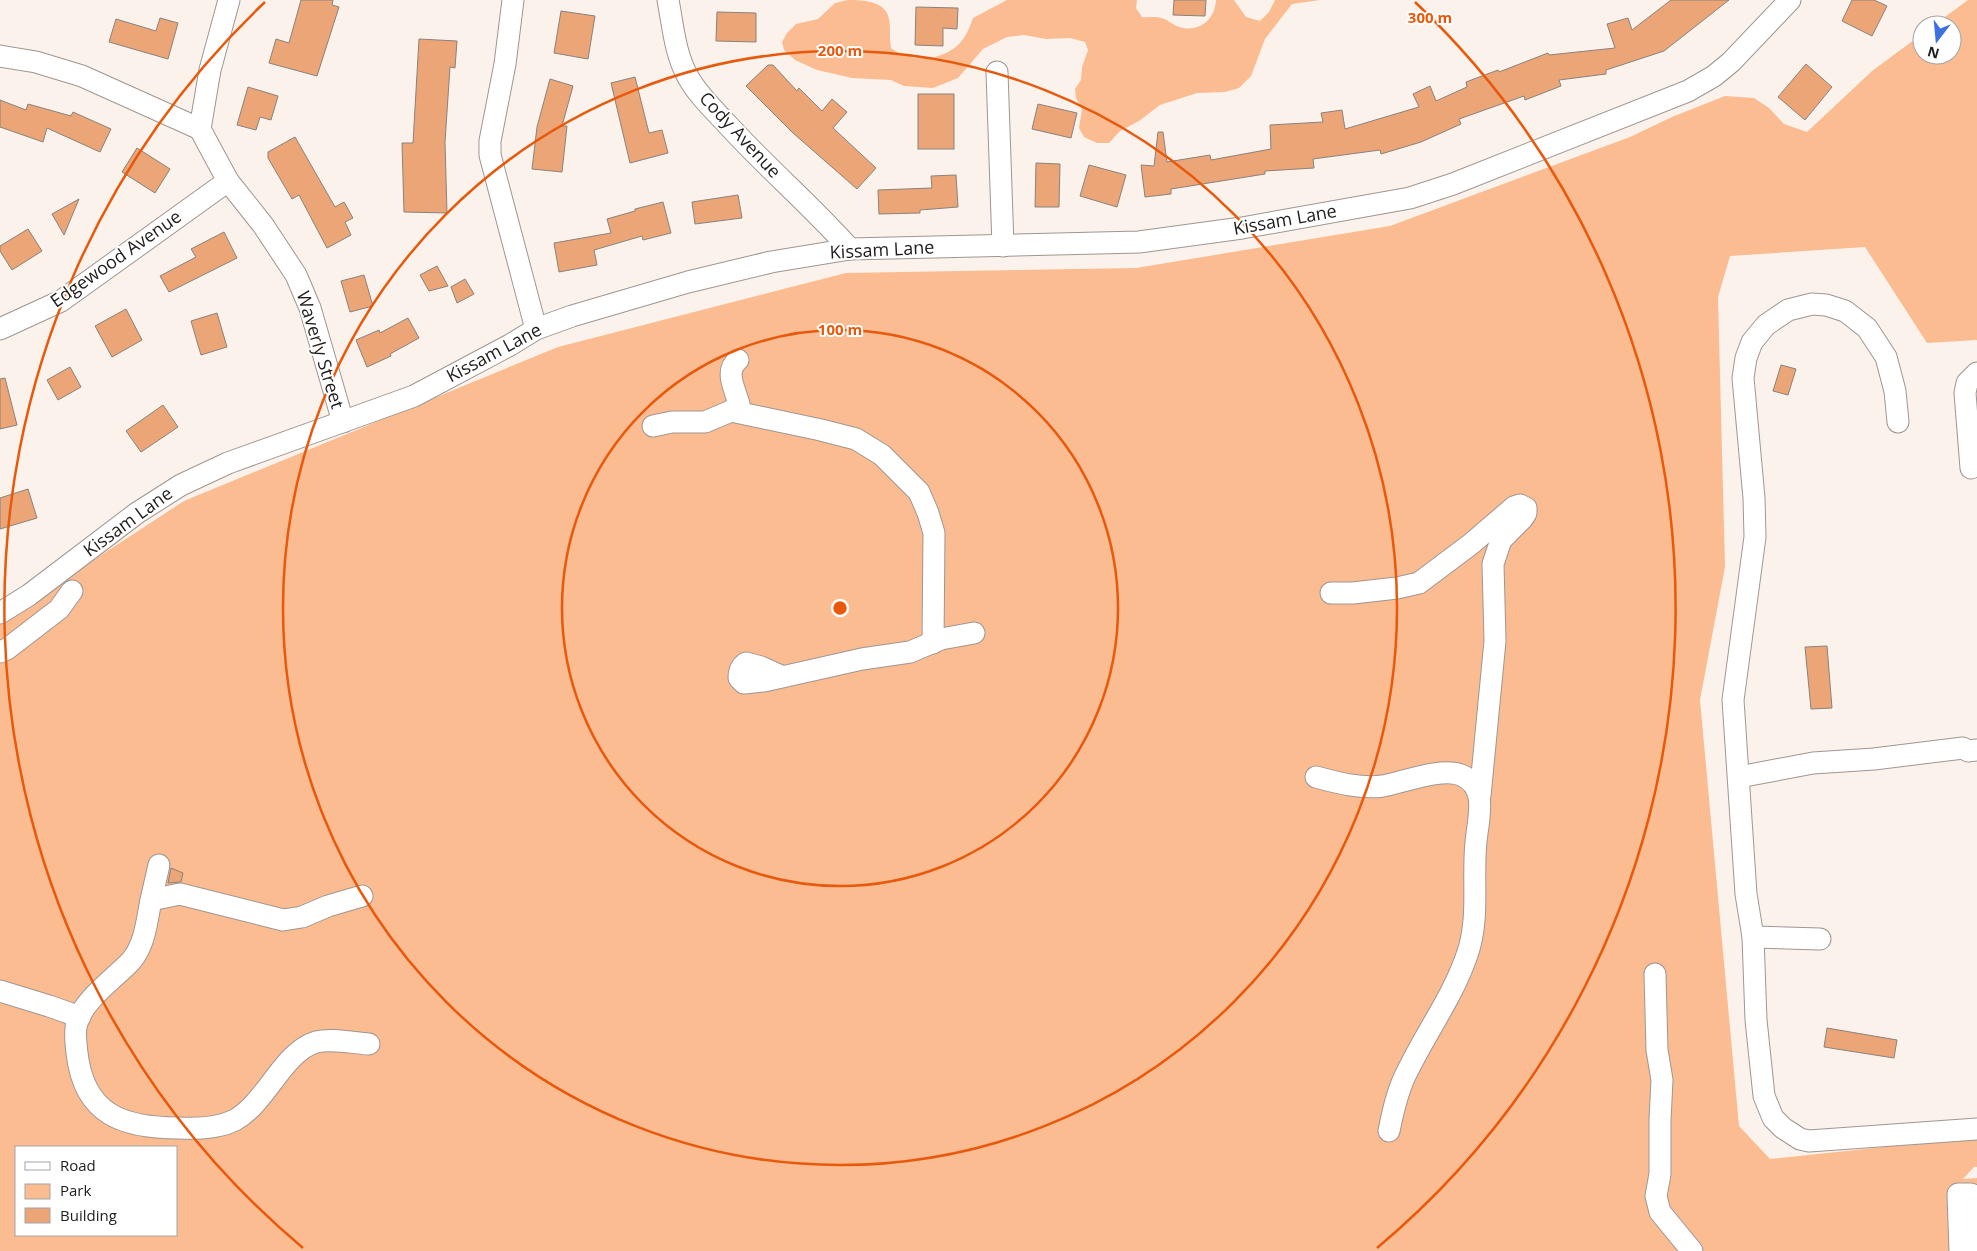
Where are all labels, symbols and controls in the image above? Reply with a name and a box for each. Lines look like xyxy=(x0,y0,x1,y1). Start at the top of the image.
text: 300 m xyxy=(1408,7,1452,27)
north arrow xyxy=(1912,15,1962,65)
text: 200 m xyxy=(818,40,862,60)
text: N xyxy=(1925,42,1941,64)
street label: Cody Avenue xyxy=(695,86,787,183)
street label: Kissam Lane xyxy=(1231,198,1338,240)
street label: Edgewood Avenue xyxy=(45,204,186,312)
street label: Kissam Lane xyxy=(829,234,935,264)
street label: Waverly Street xyxy=(292,288,350,411)
street label: Kissam Lane xyxy=(442,317,545,387)
text: 100 m xyxy=(818,319,862,339)
street label: Kissam Lane xyxy=(78,481,177,562)
centre of rings xyxy=(831,599,849,617)
legend xyxy=(15,1146,178,1236)
text: Road xyxy=(60,1155,96,1175)
text: Park xyxy=(60,1180,91,1200)
text: Building xyxy=(60,1205,117,1225)

